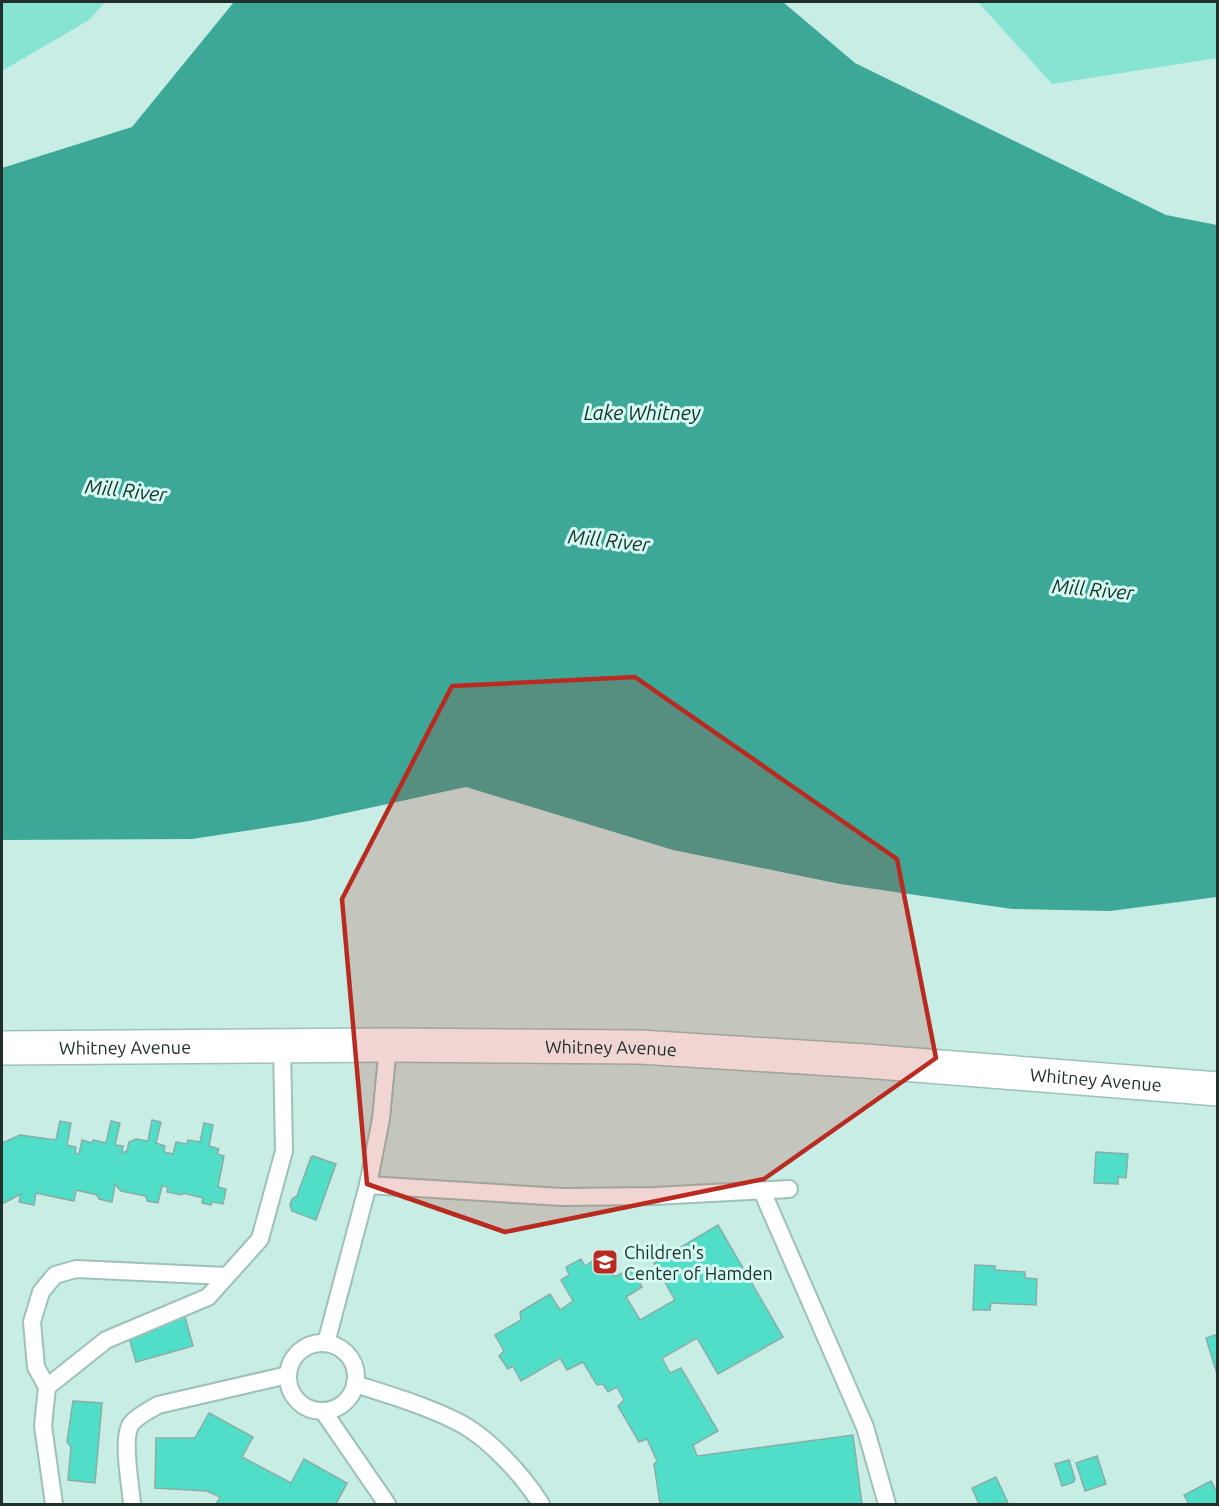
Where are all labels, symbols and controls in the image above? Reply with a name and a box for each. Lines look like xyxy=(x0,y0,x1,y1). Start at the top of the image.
water label: Lake Whitney xyxy=(584,401,701,424)
water label: Mill River xyxy=(84,474,169,506)
water label: Mill River xyxy=(567,524,652,556)
water label: Mill River xyxy=(1051,574,1136,604)
street label: Whitney Avenue xyxy=(545,1036,678,1059)
street label: Whitney Avenue xyxy=(59,1037,191,1058)
street label: Whitney Avenue xyxy=(1029,1064,1162,1094)
place label: Children's Center of Hamden xyxy=(624,1242,773,1283)
school or university icon: Children's Center of Hamden xyxy=(590,1247,620,1277)

